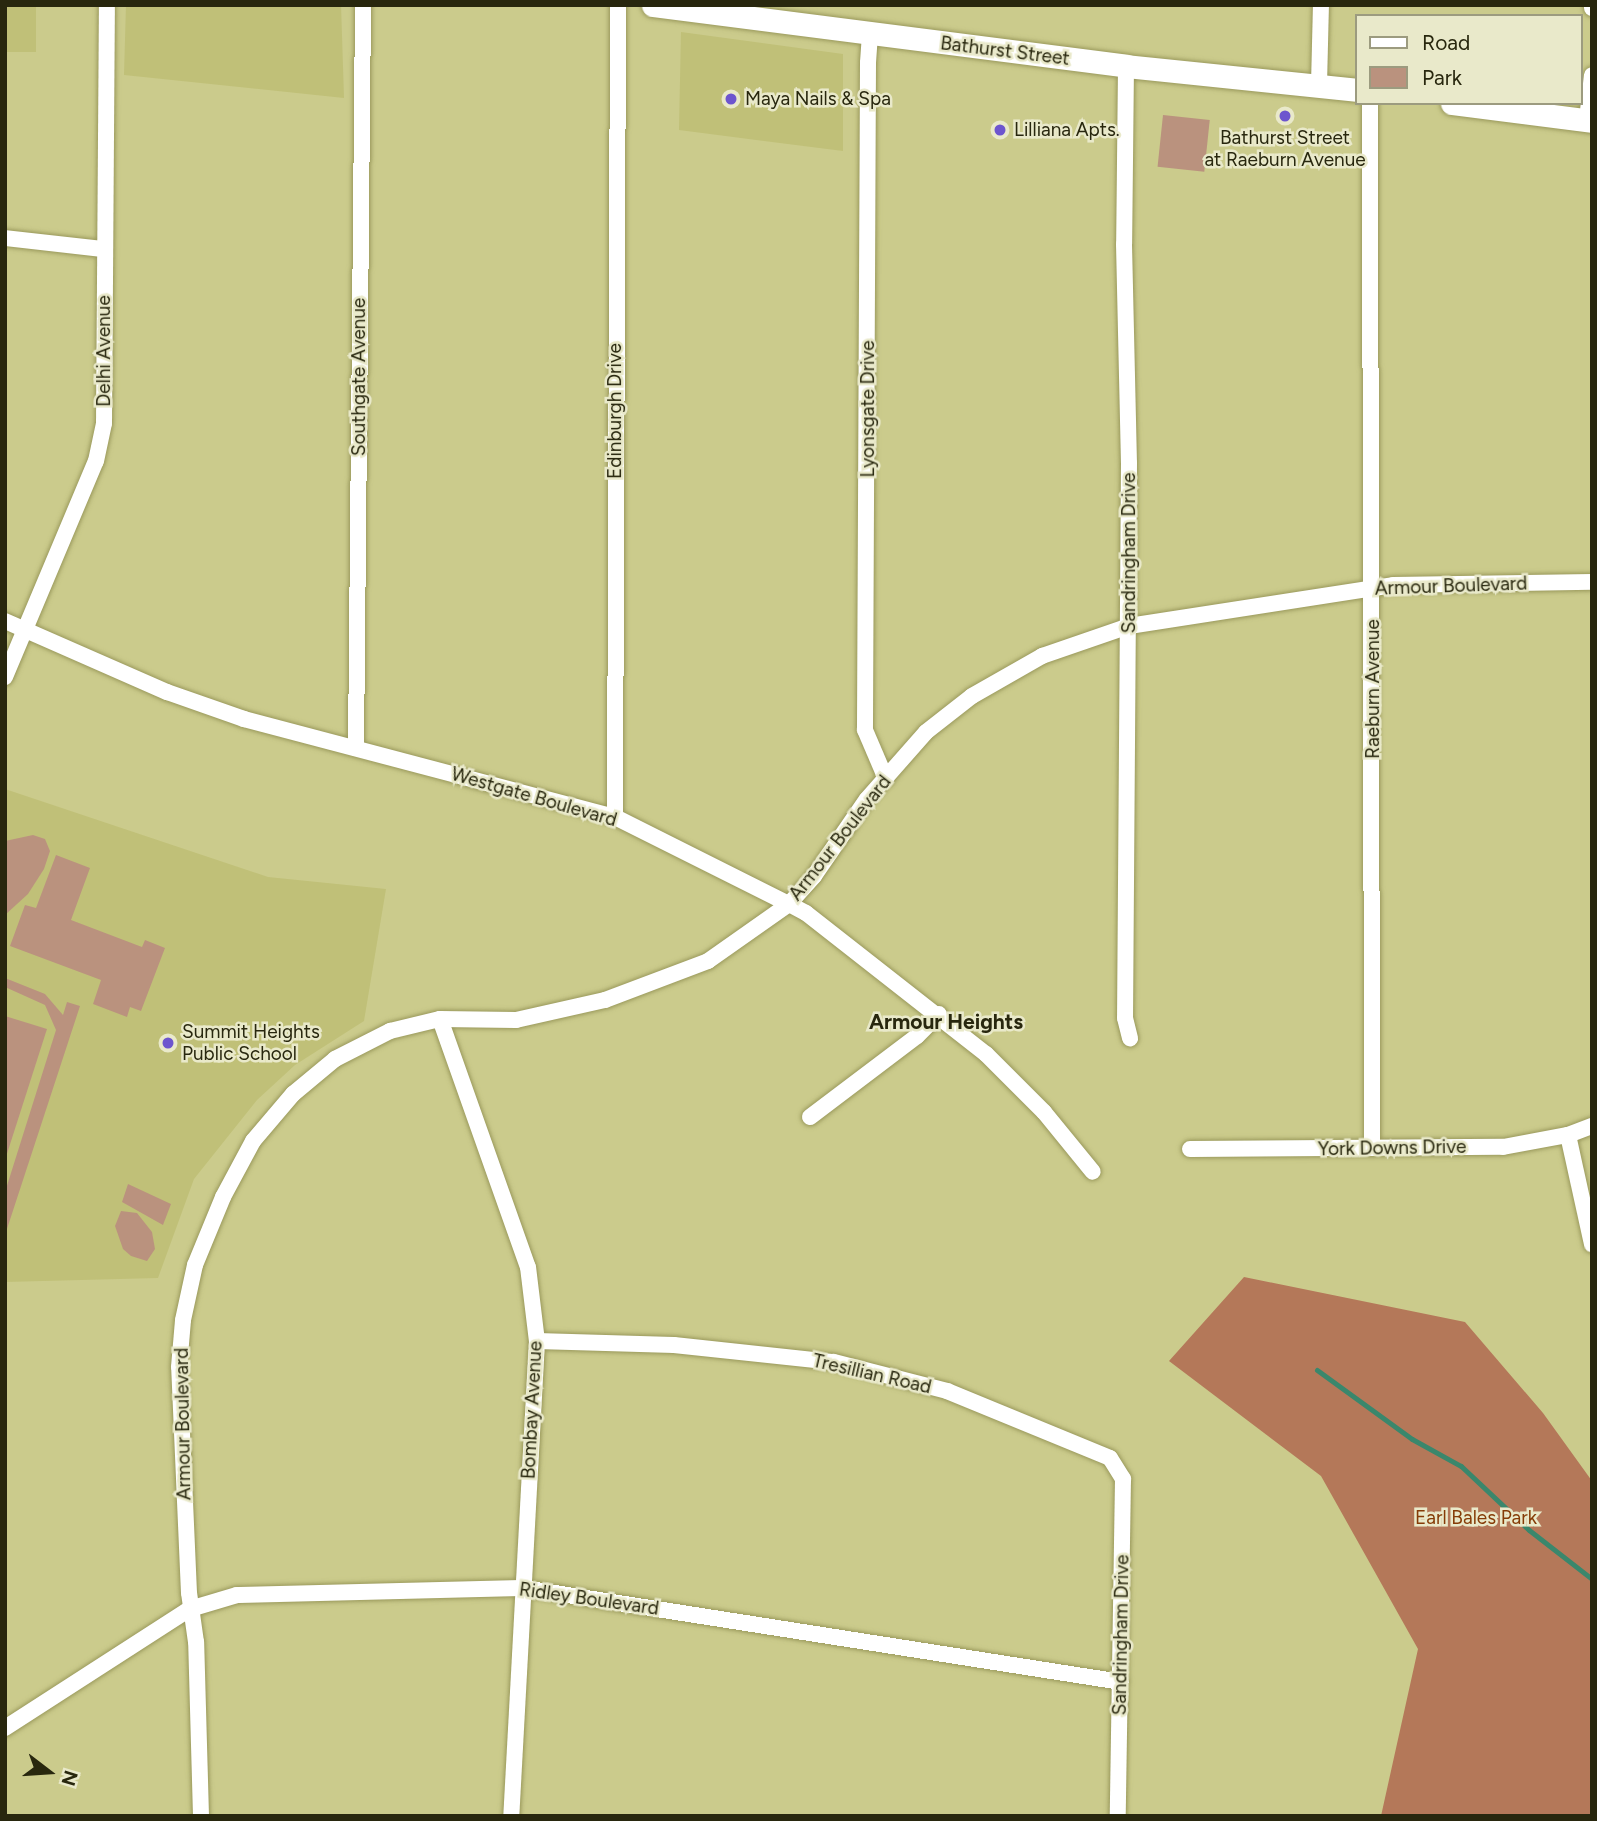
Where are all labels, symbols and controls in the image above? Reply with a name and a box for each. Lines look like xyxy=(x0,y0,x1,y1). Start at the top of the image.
legend xyxy=(1356,14,1583,105)
text: Road xyxy=(1422,30,1470,55)
street label: Bathurst Street xyxy=(939,32,1071,70)
text: Park xyxy=(1422,65,1462,90)
place label: Maya Nails & Spa xyxy=(745,88,891,110)
marker: Maya Nails & Spa xyxy=(723,91,739,107)
marker: Bathurst Street at Raeburn Avenue xyxy=(1277,108,1293,124)
place label: Lilliana Apts. xyxy=(1014,119,1120,141)
marker: Lilliana Apts. xyxy=(992,122,1008,138)
place label: Bathurst Street at Raeburn Avenue xyxy=(1204,127,1366,171)
street label: Delhi Avenue xyxy=(93,295,115,407)
street label: Southgate Avenue xyxy=(348,298,370,456)
street label: Lyonsgate Drive xyxy=(857,340,879,478)
street label: Edinburgh Drive xyxy=(604,343,626,479)
street label: Sandringham Drive xyxy=(1118,473,1140,633)
street label: Armour Boulevard xyxy=(1374,572,1528,600)
street label: Raeburn Avenue xyxy=(1362,619,1384,759)
street label: Westgate Boulevard xyxy=(449,762,619,832)
street label: Armour Boulevard xyxy=(784,771,896,905)
district label: Armour Heights xyxy=(869,1009,1023,1035)
place label: Summit Heights Public School xyxy=(182,1021,320,1065)
marker: Summit Heights Public School xyxy=(160,1035,176,1051)
street label: York Downs Drive xyxy=(1318,1135,1466,1161)
street label: Bombay Avenue xyxy=(517,1340,547,1480)
street label: Armour Boulevard xyxy=(170,1347,196,1501)
street label: Tresillian Road xyxy=(810,1349,934,1399)
park label: Earl Bales Park xyxy=(1415,1507,1537,1529)
street label: Sandringham Drive xyxy=(1108,1554,1134,1716)
street label: Ridley Boulevard xyxy=(518,1578,660,1620)
north arrow xyxy=(14,1737,84,1807)
text: N xyxy=(56,1768,83,1789)

